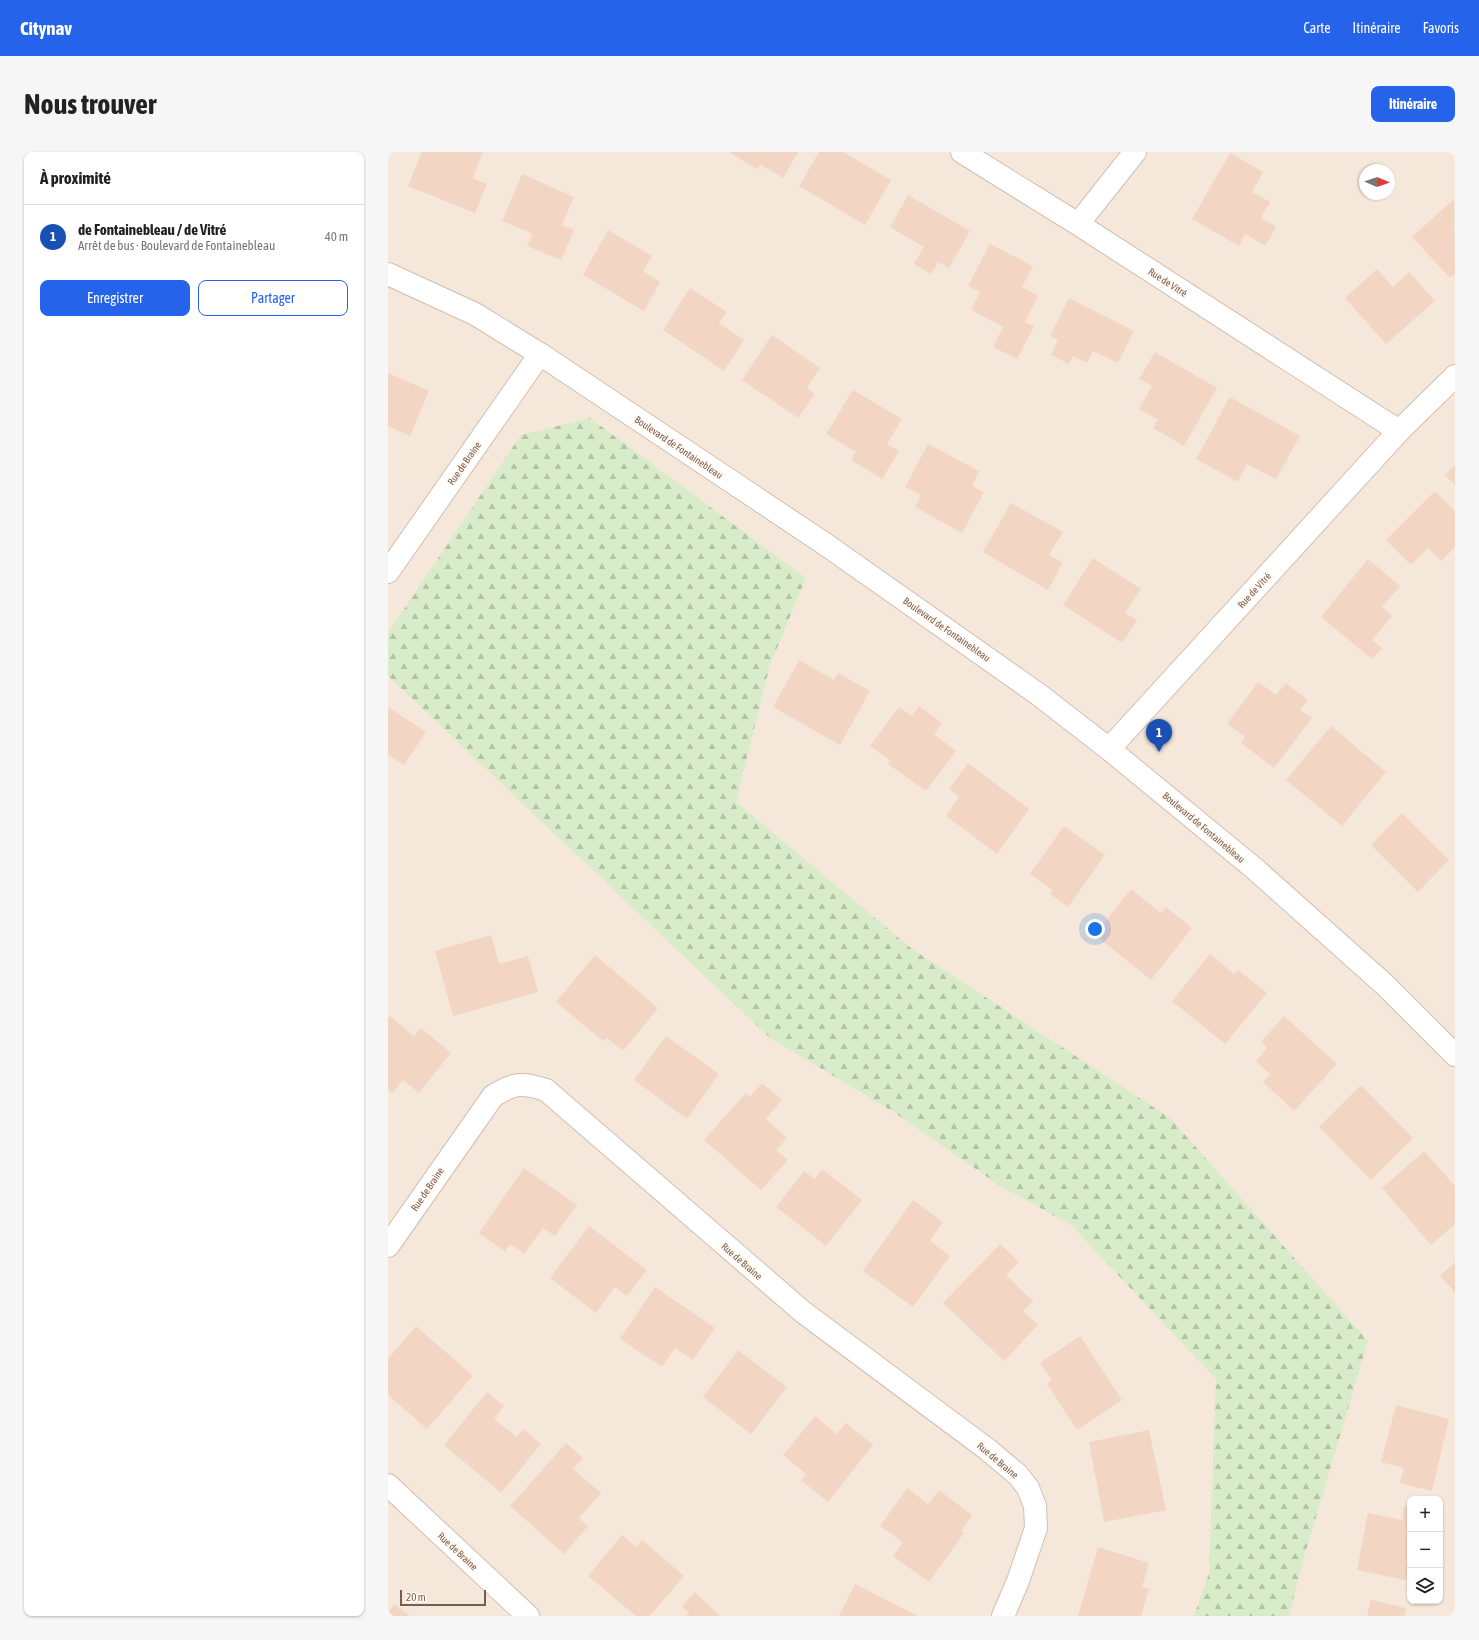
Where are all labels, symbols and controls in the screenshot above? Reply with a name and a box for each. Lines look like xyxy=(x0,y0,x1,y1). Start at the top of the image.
text: Citynav xyxy=(20,17,72,39)
text: Carte xyxy=(1304,20,1331,36)
text: Itinéraire xyxy=(1353,20,1401,36)
text: Favoris xyxy=(1423,20,1459,36)
button: Itinéraire xyxy=(1371,86,1455,122)
text: Nous trouver xyxy=(24,88,156,120)
north arrow xyxy=(1359,164,1395,200)
text: À proximité xyxy=(40,168,111,188)
text: de Fontainebleau / de Vitré xyxy=(78,221,226,238)
text: 1 xyxy=(50,229,56,244)
text: 40 m xyxy=(325,229,348,244)
text: Arrêt de bus · Boulevard de Fontainebleau xyxy=(78,238,275,253)
street label: Rue de Vitré xyxy=(1146,266,1190,299)
button: Enregistrer xyxy=(40,280,190,316)
button: Partager xyxy=(198,280,348,316)
street label: Boulevard de Fontainebleau xyxy=(633,414,725,481)
street label: Rue de Braine xyxy=(445,439,484,487)
street label: Rue de Vitré xyxy=(1236,570,1273,610)
street label: Boulevard de Fontainebleau xyxy=(901,595,992,664)
pin: 1 xyxy=(1146,719,1172,752)
street label: Boulevard de Fontainebleau xyxy=(1160,790,1247,865)
your location xyxy=(1085,919,1105,939)
street label: Rue de Braine xyxy=(409,1165,446,1213)
street label: Rue de Braine xyxy=(719,1241,765,1282)
street label: Rue de Braine xyxy=(975,1440,1021,1481)
map controls xyxy=(1407,1496,1443,1604)
button: + xyxy=(1407,1496,1443,1532)
street label: Rue de Braine xyxy=(436,1530,480,1573)
button: − xyxy=(1407,1532,1443,1568)
button: layers xyxy=(1407,1568,1443,1604)
scale bar xyxy=(400,1588,486,1607)
text: 20 m xyxy=(406,1591,426,1603)

